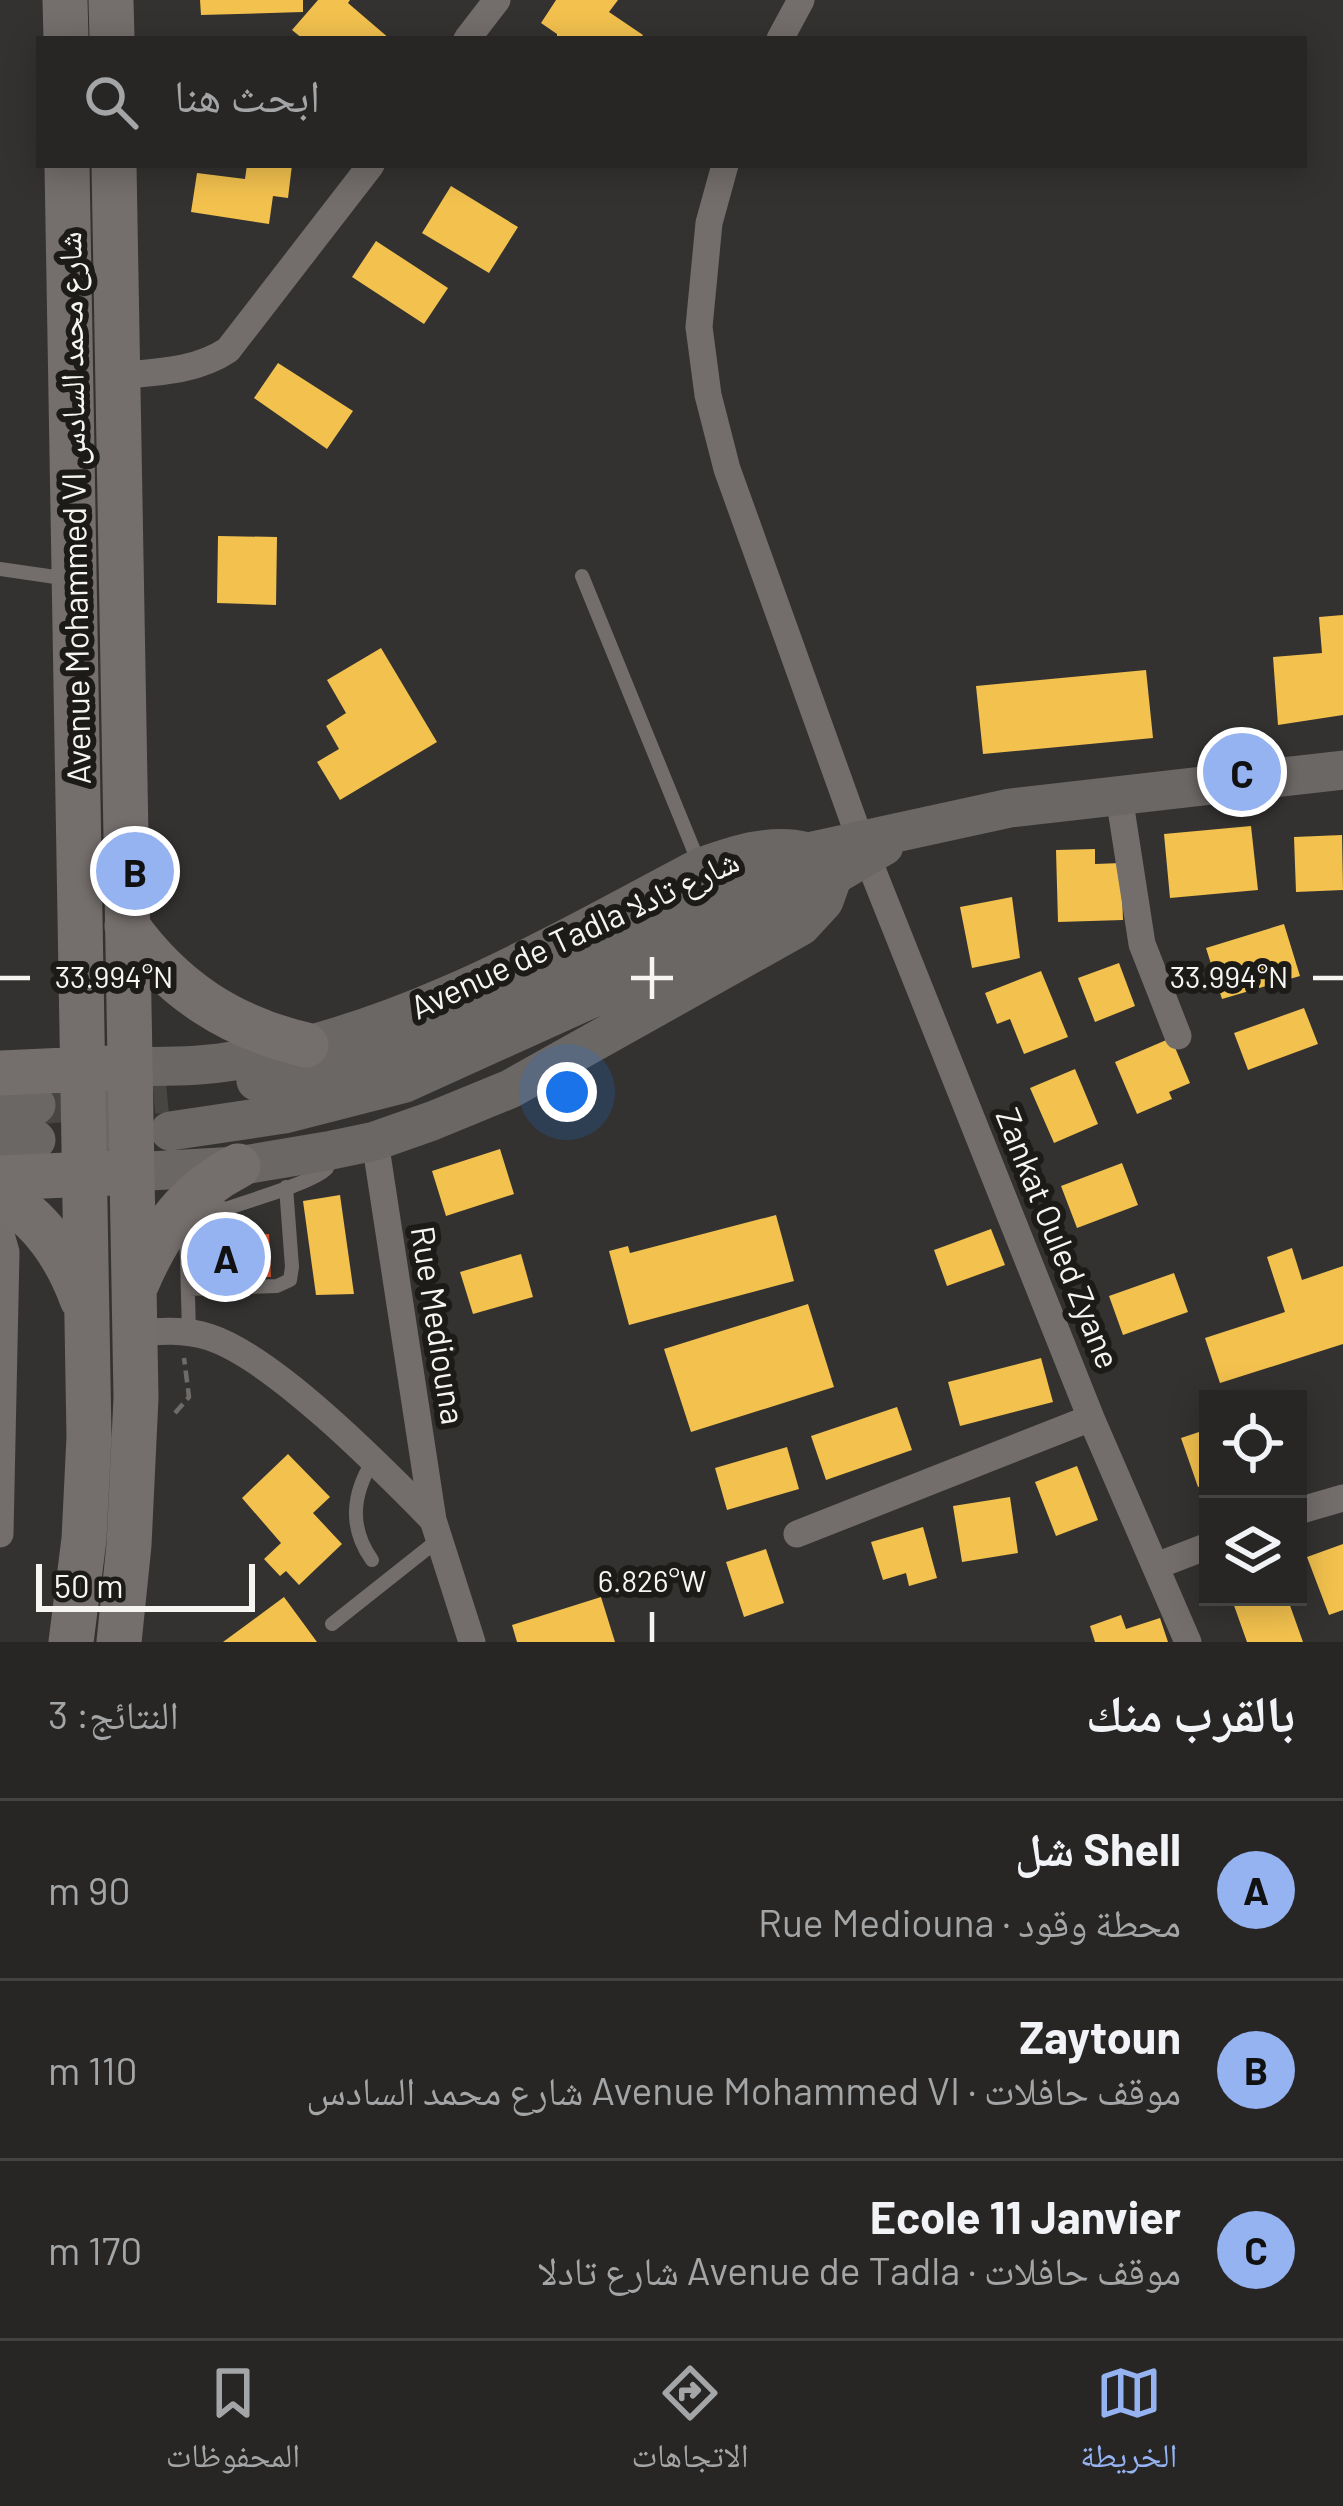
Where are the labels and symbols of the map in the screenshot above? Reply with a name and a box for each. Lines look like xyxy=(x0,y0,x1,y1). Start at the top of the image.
street label: Avenue Mohammed VI شارع محمد السادس xyxy=(48,231,100,785)
pin: C xyxy=(1203,727,1281,817)
pin: B xyxy=(96,826,174,916)
street label: Avenue de Tadla شارع تادلا xyxy=(403,839,745,1029)
text: 33.994°N xyxy=(55,958,173,994)
text: 33.994°N xyxy=(1170,958,1288,994)
your location xyxy=(537,1062,597,1122)
street label: Zankat Ouled Zyane xyxy=(989,1102,1129,1374)
pin: A xyxy=(187,1212,265,1302)
street label: Rue Mediouna xyxy=(404,1223,474,1427)
scale bar xyxy=(36,1558,255,1611)
text: 6.826°W xyxy=(598,1562,706,1598)

